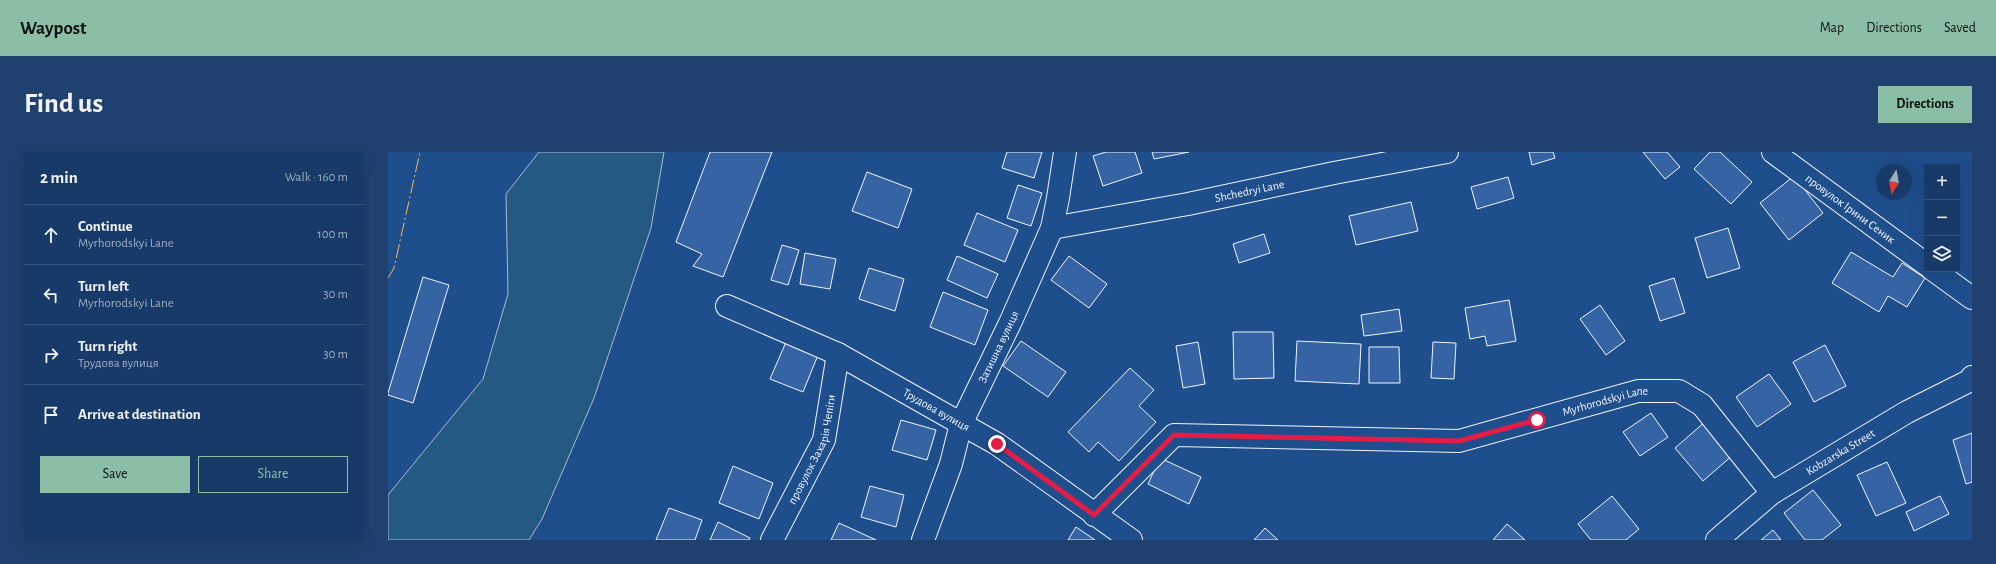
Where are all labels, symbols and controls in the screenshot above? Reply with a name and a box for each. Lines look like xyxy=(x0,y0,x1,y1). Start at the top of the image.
text: Waypost xyxy=(20,19,87,38)
text: Map xyxy=(1820,21,1844,35)
text: Directions xyxy=(1866,21,1922,35)
text: Saved xyxy=(1944,21,1976,35)
button: Directions xyxy=(1878,86,1972,123)
text: Find us xyxy=(24,90,103,118)
north arrow xyxy=(1876,164,1912,200)
map controls xyxy=(1924,164,1960,272)
button: + xyxy=(1924,164,1960,200)
text: 2 min xyxy=(40,169,78,186)
text: Walk · 160 m xyxy=(285,171,348,184)
street label: провулок Ірини Сеник xyxy=(1803,172,1898,246)
street label: Shchedryi Lane xyxy=(1214,178,1285,204)
button: − xyxy=(1924,200,1960,236)
text: Continue xyxy=(78,219,133,234)
icon: ahead xyxy=(40,224,62,246)
text: 100 m xyxy=(317,228,348,241)
button: layers xyxy=(1924,236,1960,272)
text: Myrhorodskyi Lane xyxy=(78,237,174,250)
text: Turn left xyxy=(78,279,129,294)
icon: left xyxy=(40,284,62,306)
text: 30 m xyxy=(323,288,348,301)
text: Myrhorodskyi Lane xyxy=(78,297,174,310)
street label: Затишна вулиця xyxy=(976,309,1021,385)
text: Turn right xyxy=(78,339,137,354)
icon: right xyxy=(40,344,62,366)
text: 30 m xyxy=(323,348,348,361)
text: Трудова вулиця xyxy=(78,357,159,370)
street label: Myrhorodskyi Lane xyxy=(1561,385,1648,418)
street label: Трудова вулиця xyxy=(901,386,972,433)
street label: провулок Захарія Чепіги xyxy=(786,393,837,506)
icon: arrive xyxy=(40,404,62,426)
text: Arrive at destination xyxy=(78,407,201,422)
route start xyxy=(1528,411,1546,429)
street label: Kobzarska Street xyxy=(1804,427,1877,477)
route end xyxy=(988,435,1006,453)
button: Save xyxy=(40,456,190,493)
button: Share xyxy=(198,456,348,493)

